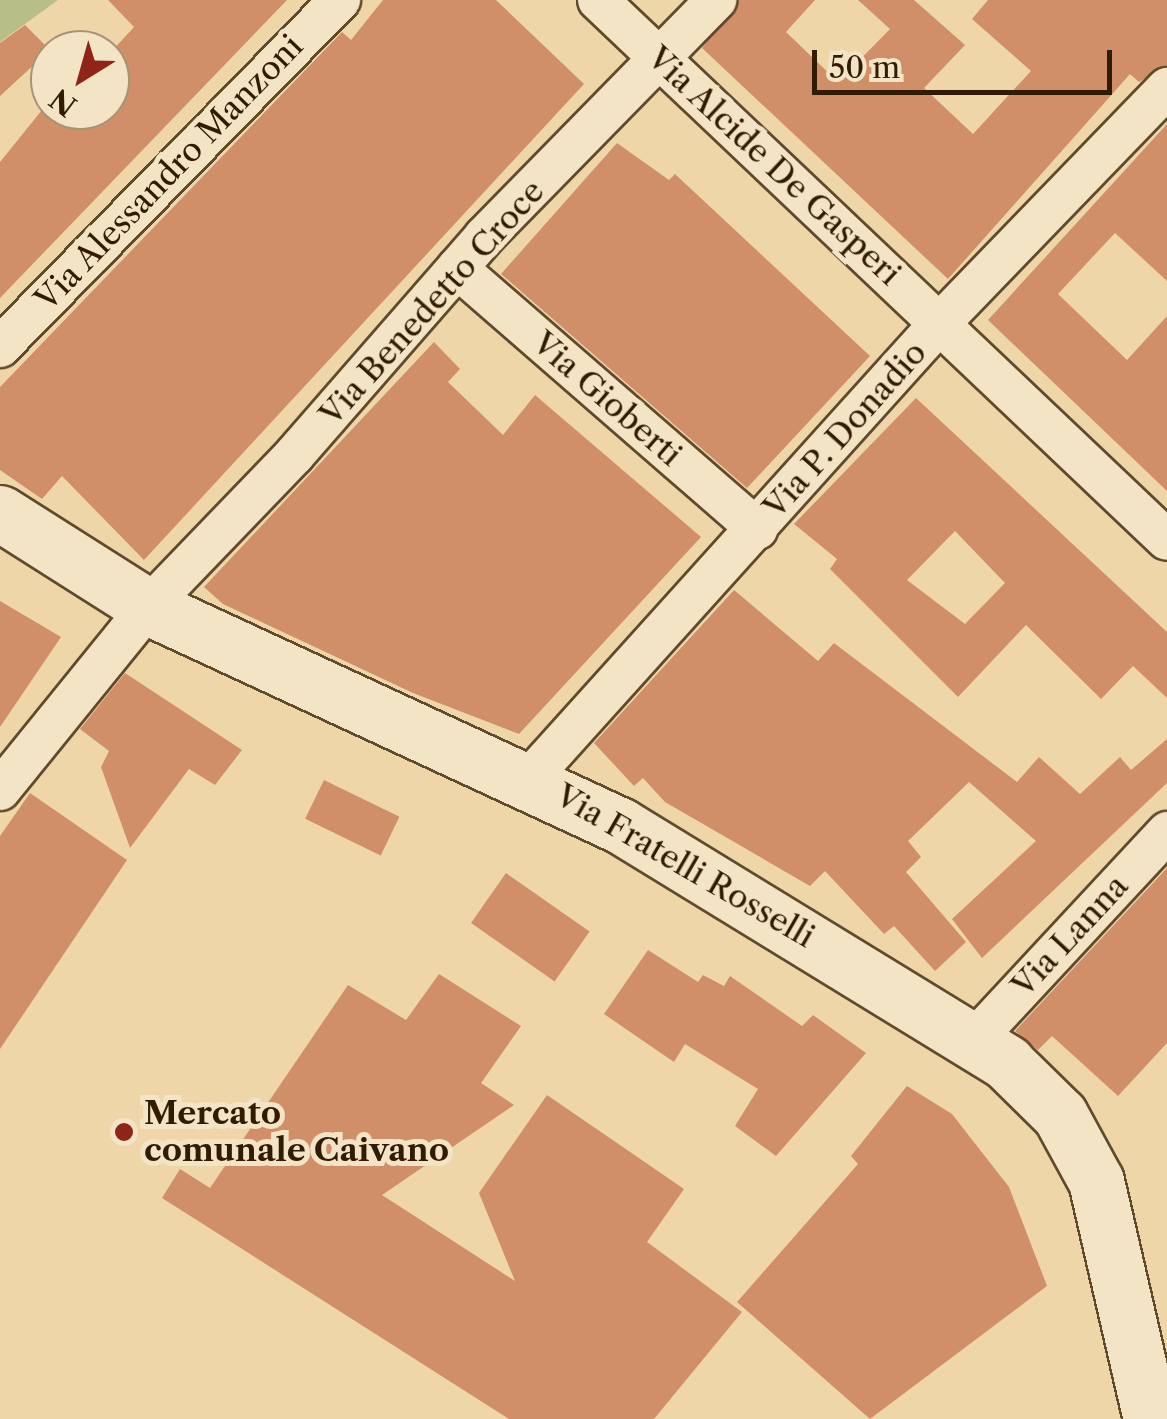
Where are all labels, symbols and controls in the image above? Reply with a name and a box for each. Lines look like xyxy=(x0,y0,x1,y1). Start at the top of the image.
street label: Via Alessandro Manzoni xyxy=(27,27,311,319)
north arrow xyxy=(30,30,130,130)
scale bar xyxy=(817,30,1117,92)
street label: Via Alcide De Gasperi xyxy=(639,38,909,294)
text: 50 m xyxy=(829,49,900,86)
text: N xyxy=(43,81,83,123)
street label: Via Benedetto Croce xyxy=(312,172,552,434)
street label: Via Gioberti xyxy=(525,324,689,474)
street label: Via P. Donadio xyxy=(755,334,935,526)
street label: Via Fratelli Rosselli xyxy=(549,776,821,956)
street label: Via Lanna xyxy=(1004,867,1136,1005)
place label: Mercato comunale Caivano xyxy=(144,1095,449,1170)
marker: Mercato comunale Caivano xyxy=(113,1121,135,1143)

